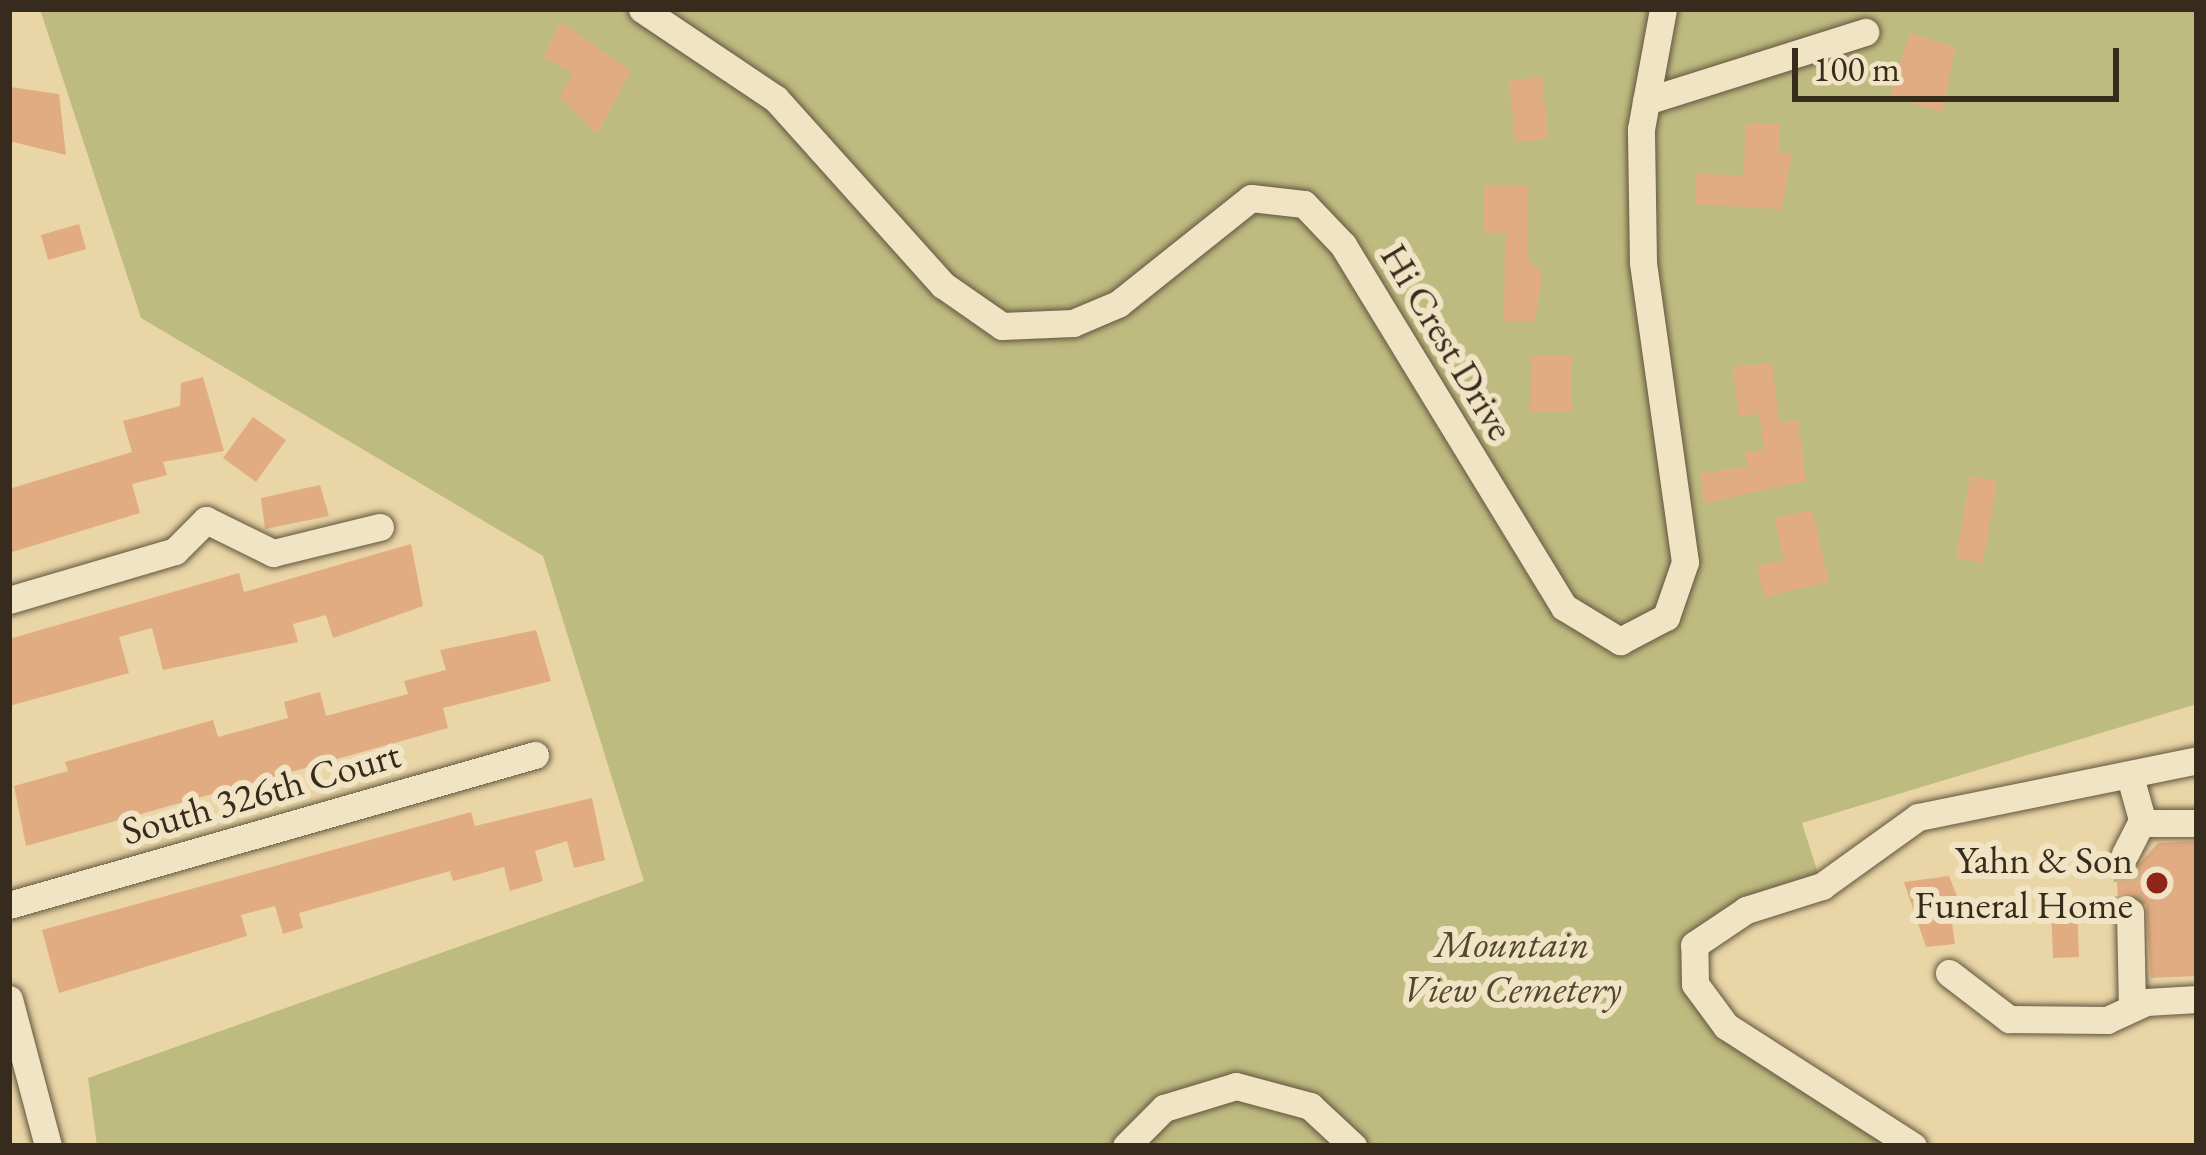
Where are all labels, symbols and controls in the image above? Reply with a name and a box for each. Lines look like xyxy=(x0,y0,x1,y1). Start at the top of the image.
scale bar xyxy=(1798,24,2125,98)
text: 100 m xyxy=(1813,45,1900,92)
street label: Hi Crest Drive xyxy=(1370,235,1524,449)
street label: South 326th Court xyxy=(116,731,406,855)
place label: Yahn & Son Funeral Home xyxy=(1914,838,2133,929)
marker: Yahn & Son Funeral Home xyxy=(2144,870,2170,896)
park label: Mountain View Cemetery xyxy=(1403,922,1621,1013)

